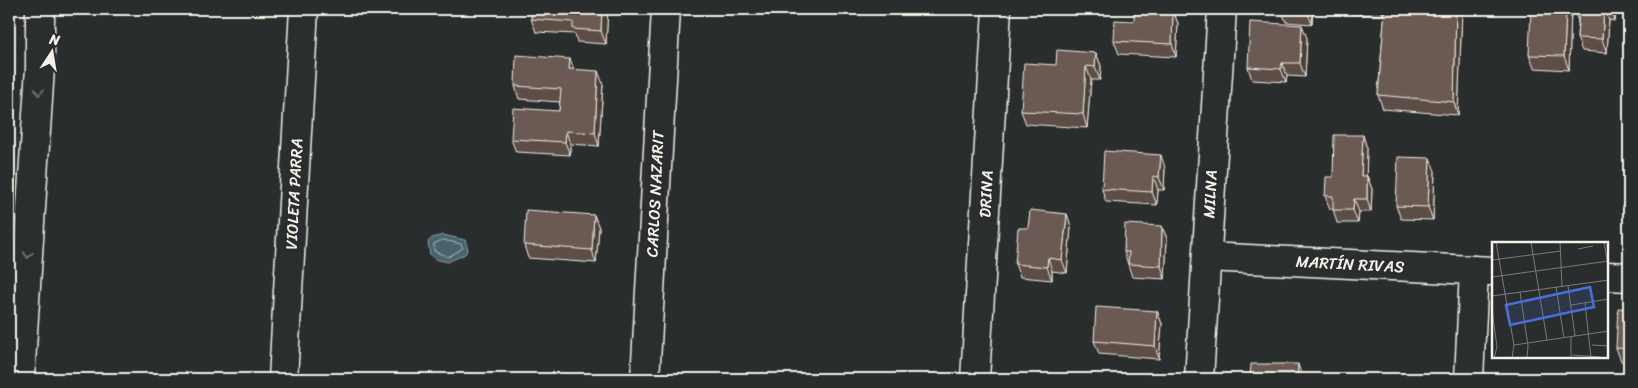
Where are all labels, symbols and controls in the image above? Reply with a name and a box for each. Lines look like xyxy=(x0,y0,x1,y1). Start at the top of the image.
text: N xyxy=(46,26,62,53)
north arrow xyxy=(28,28,78,78)
one-way arrow xyxy=(33,89,44,97)
street label: CARLOS NAZARIT xyxy=(637,128,673,258)
street label: VIOLETA PARRA xyxy=(277,138,311,250)
street label: MILNA xyxy=(1194,169,1226,219)
street label: DRINA xyxy=(970,170,1002,218)
inset map xyxy=(1492,242,1608,358)
street label: MARTÍN RIVAS xyxy=(1295,247,1405,281)
one-way arrow xyxy=(23,251,34,259)

